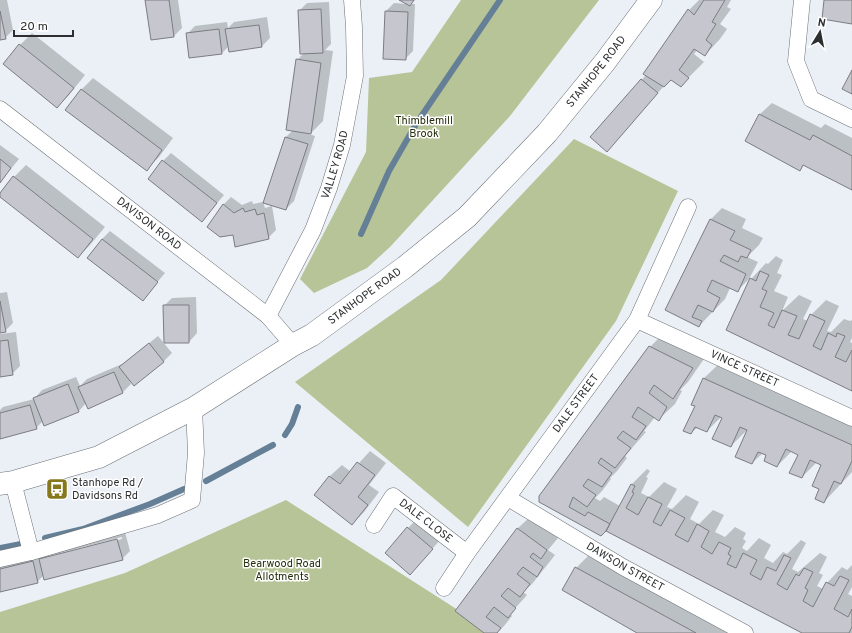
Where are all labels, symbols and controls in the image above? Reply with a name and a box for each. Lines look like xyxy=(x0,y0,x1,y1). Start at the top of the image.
scale bar xyxy=(14,12,73,38)
north arrow xyxy=(800,12,840,52)
text: N xyxy=(816,16,827,31)
text: 20 m xyxy=(20,19,48,35)
street label: STANHOPE ROAD xyxy=(564,33,629,111)
park label: Thimblemill Brook xyxy=(395,114,453,141)
street label: VALLEY ROAD xyxy=(318,129,352,201)
street label: DAVISON ROAD xyxy=(113,194,184,253)
street label: STANHOPE ROAD xyxy=(325,265,405,328)
street label: VINCE STREET xyxy=(708,347,781,391)
street label: DALE STREET xyxy=(550,371,602,436)
bus stop icon: Stanhope Rd / Davidsons Rd xyxy=(44,476,70,502)
place label: Stanhope Rd / Davidsons Rd xyxy=(72,476,144,503)
street label: DALE CLOSE xyxy=(396,496,455,546)
street label: DAWSON STREET xyxy=(583,539,667,595)
park label: Bearwood Road Allotments xyxy=(243,557,321,584)

